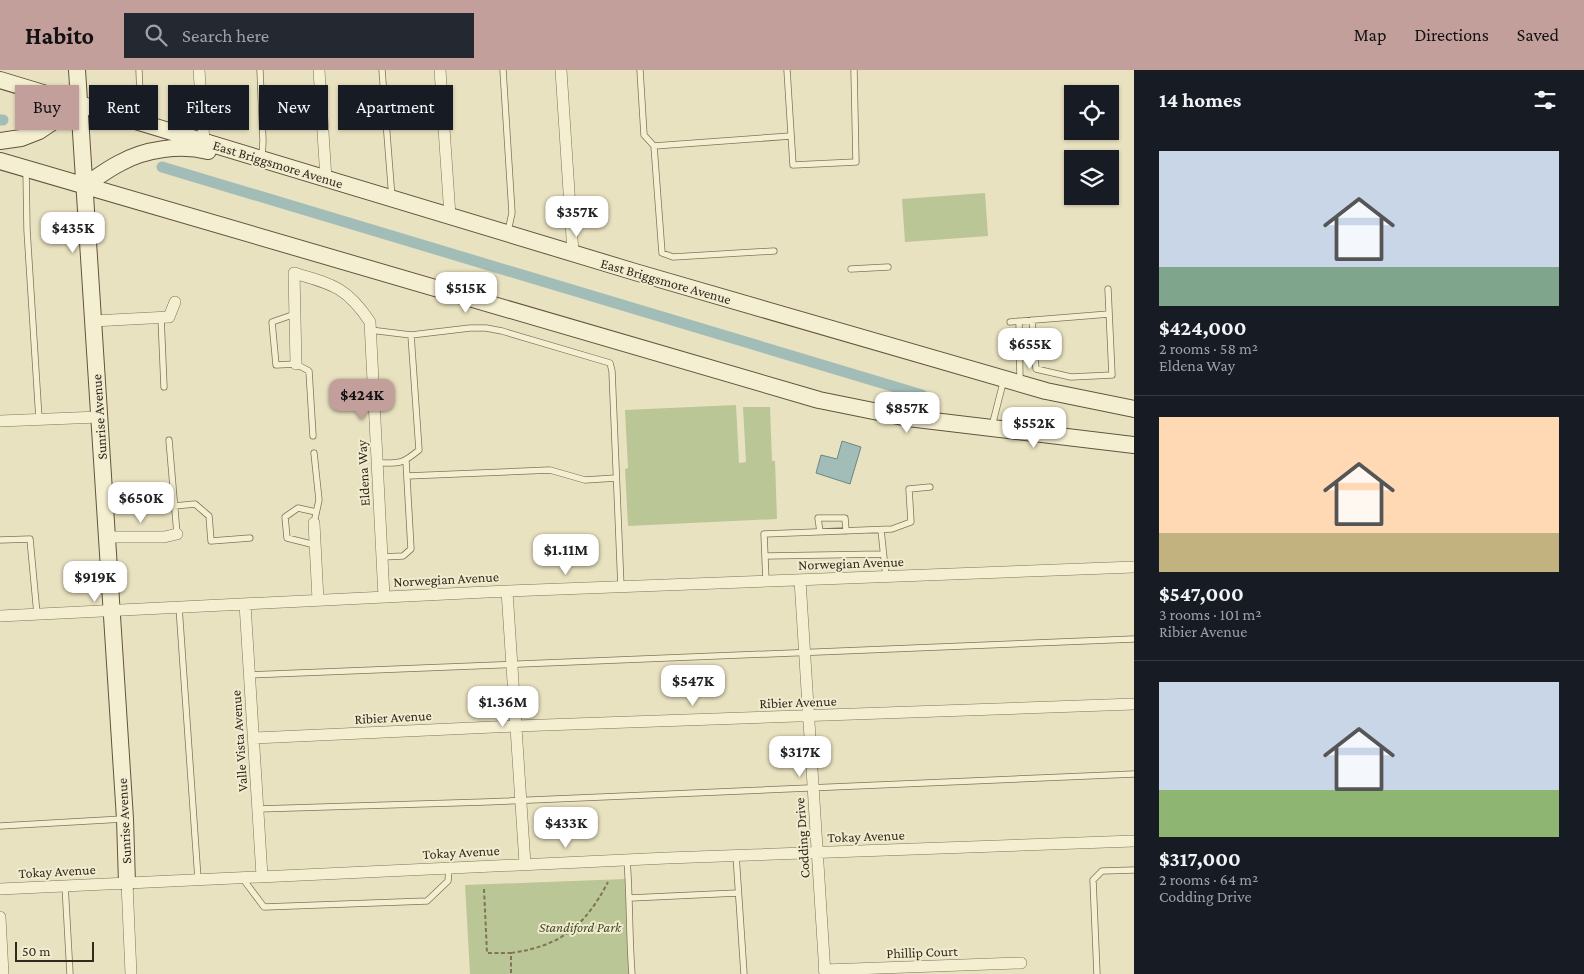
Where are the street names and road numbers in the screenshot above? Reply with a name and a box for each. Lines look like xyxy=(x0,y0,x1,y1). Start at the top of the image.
street label: East Briggsmore Avenue xyxy=(211,137,345,191)
street label: East Briggsmore Avenue xyxy=(599,255,733,307)
street label: Sunrise Avenue xyxy=(88,374,110,460)
street label: Eldena Way xyxy=(353,439,373,507)
street label: Norwegian Avenue xyxy=(798,553,904,573)
street label: Norwegian Avenue xyxy=(393,568,499,590)
street label: Valle Vista Avenue xyxy=(227,690,251,792)
street label: Ribier Avenue xyxy=(759,693,837,711)
street label: Ribier Avenue xyxy=(354,707,432,727)
street label: Sunrise Avenue xyxy=(114,778,134,864)
street label: Codding Drive xyxy=(791,797,813,879)
street label: Tokay Avenue xyxy=(827,827,905,845)
street label: Tokay Avenue xyxy=(422,842,500,862)
street label: Tokay Avenue xyxy=(18,861,96,881)
street label: Phillip Court xyxy=(886,943,958,961)

